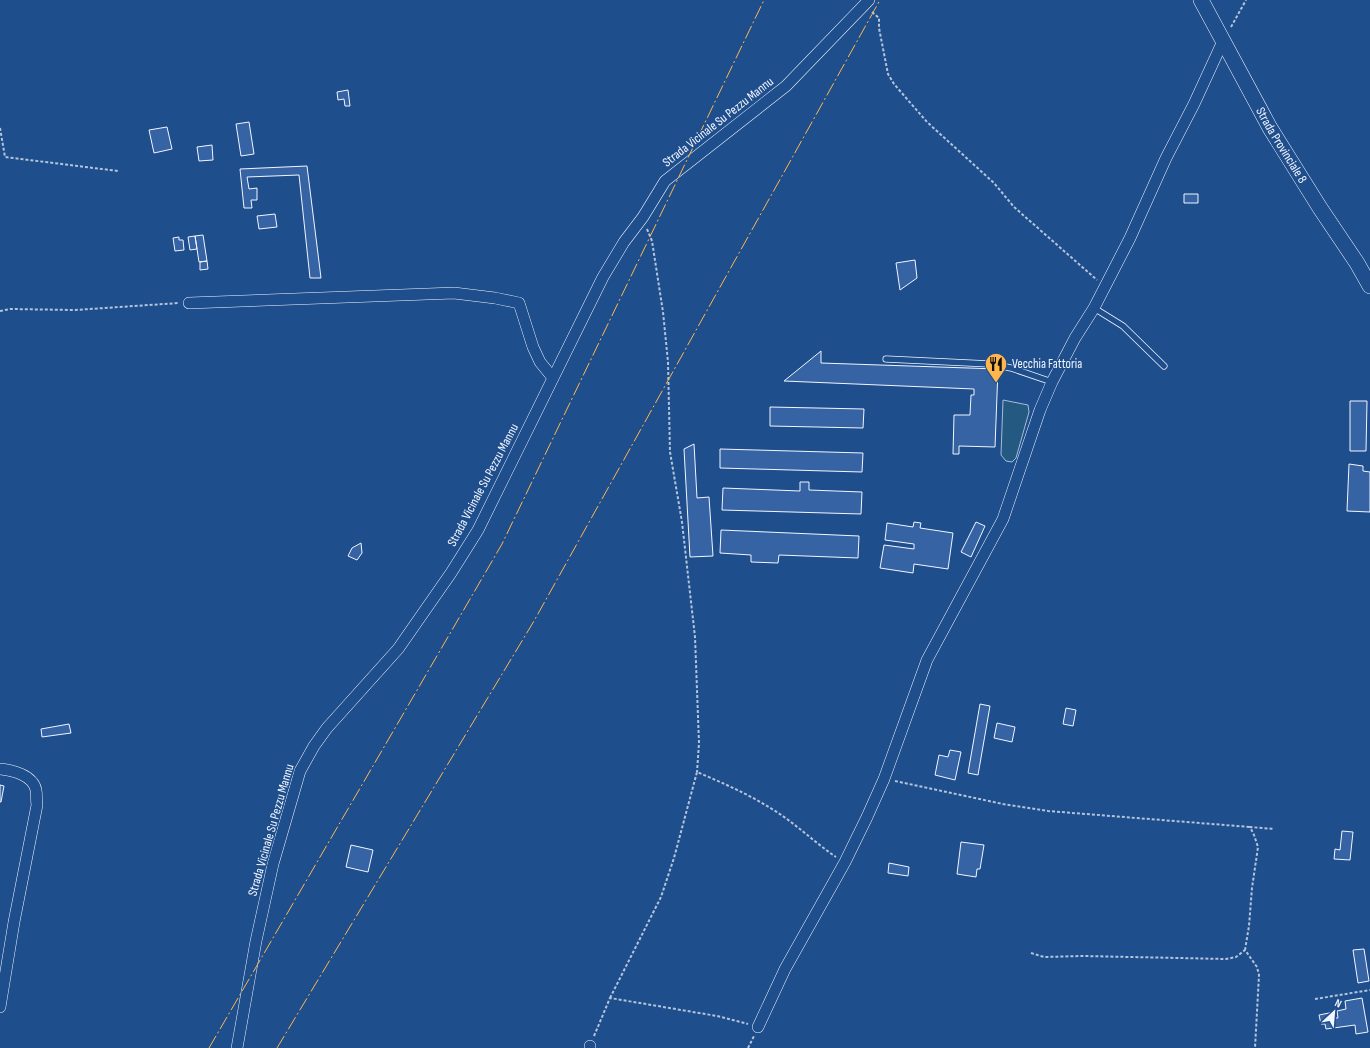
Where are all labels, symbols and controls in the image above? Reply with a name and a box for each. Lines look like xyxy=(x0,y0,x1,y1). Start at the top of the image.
street label: Strada Vicinale Su Pezzu Mannu xyxy=(659,74,777,170)
street label: Strada Provinciale 8 xyxy=(1252,104,1311,186)
restaurant icon: Vecchia Fattoria xyxy=(983,351,1009,384)
place label: Vecchia Fattoria xyxy=(1012,356,1082,372)
street label: Strada Vicinale Su Pezzu Mannu xyxy=(444,421,522,549)
street label: Strada Vicinale Su Pezzu Mannu xyxy=(244,762,298,898)
north arrow xyxy=(1314,992,1354,1032)
text: N xyxy=(1333,996,1344,1011)

